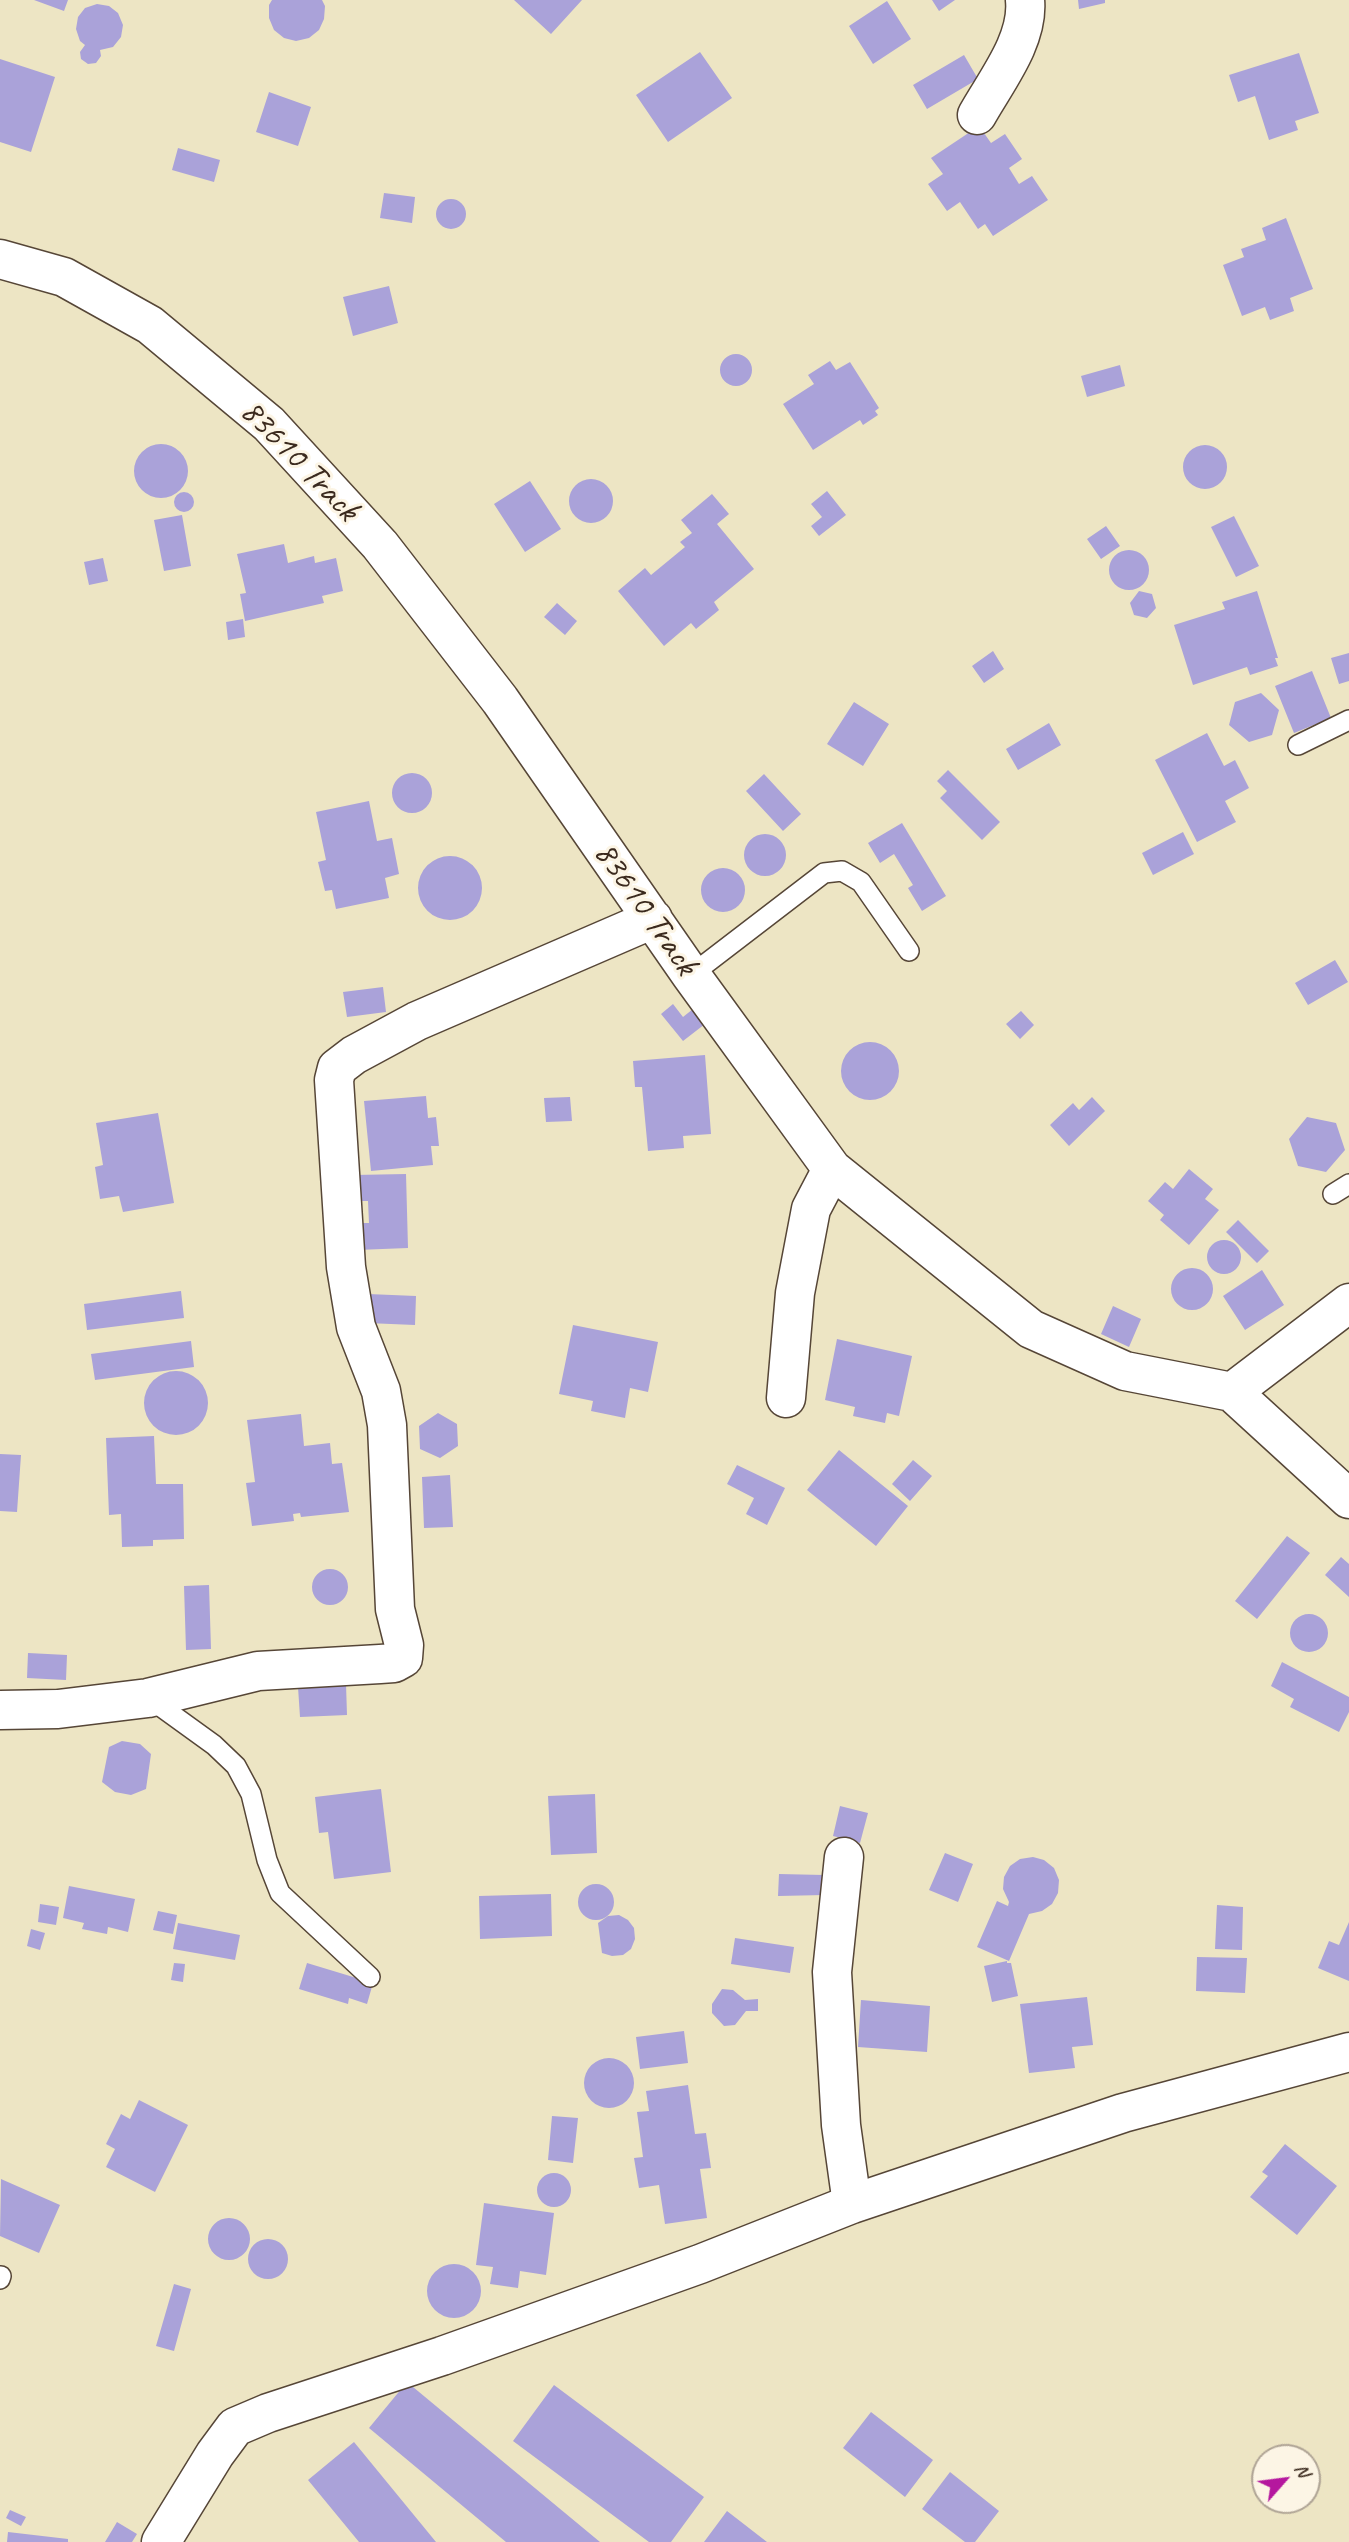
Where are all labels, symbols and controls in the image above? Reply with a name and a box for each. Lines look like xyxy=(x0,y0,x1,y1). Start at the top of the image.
street label: 83610 Track xyxy=(231,391,367,531)
street label: 83610 Track xyxy=(584,834,706,984)
north arrow xyxy=(1251,2444,1321,2514)
text: N xyxy=(1289,2459,1316,2481)

